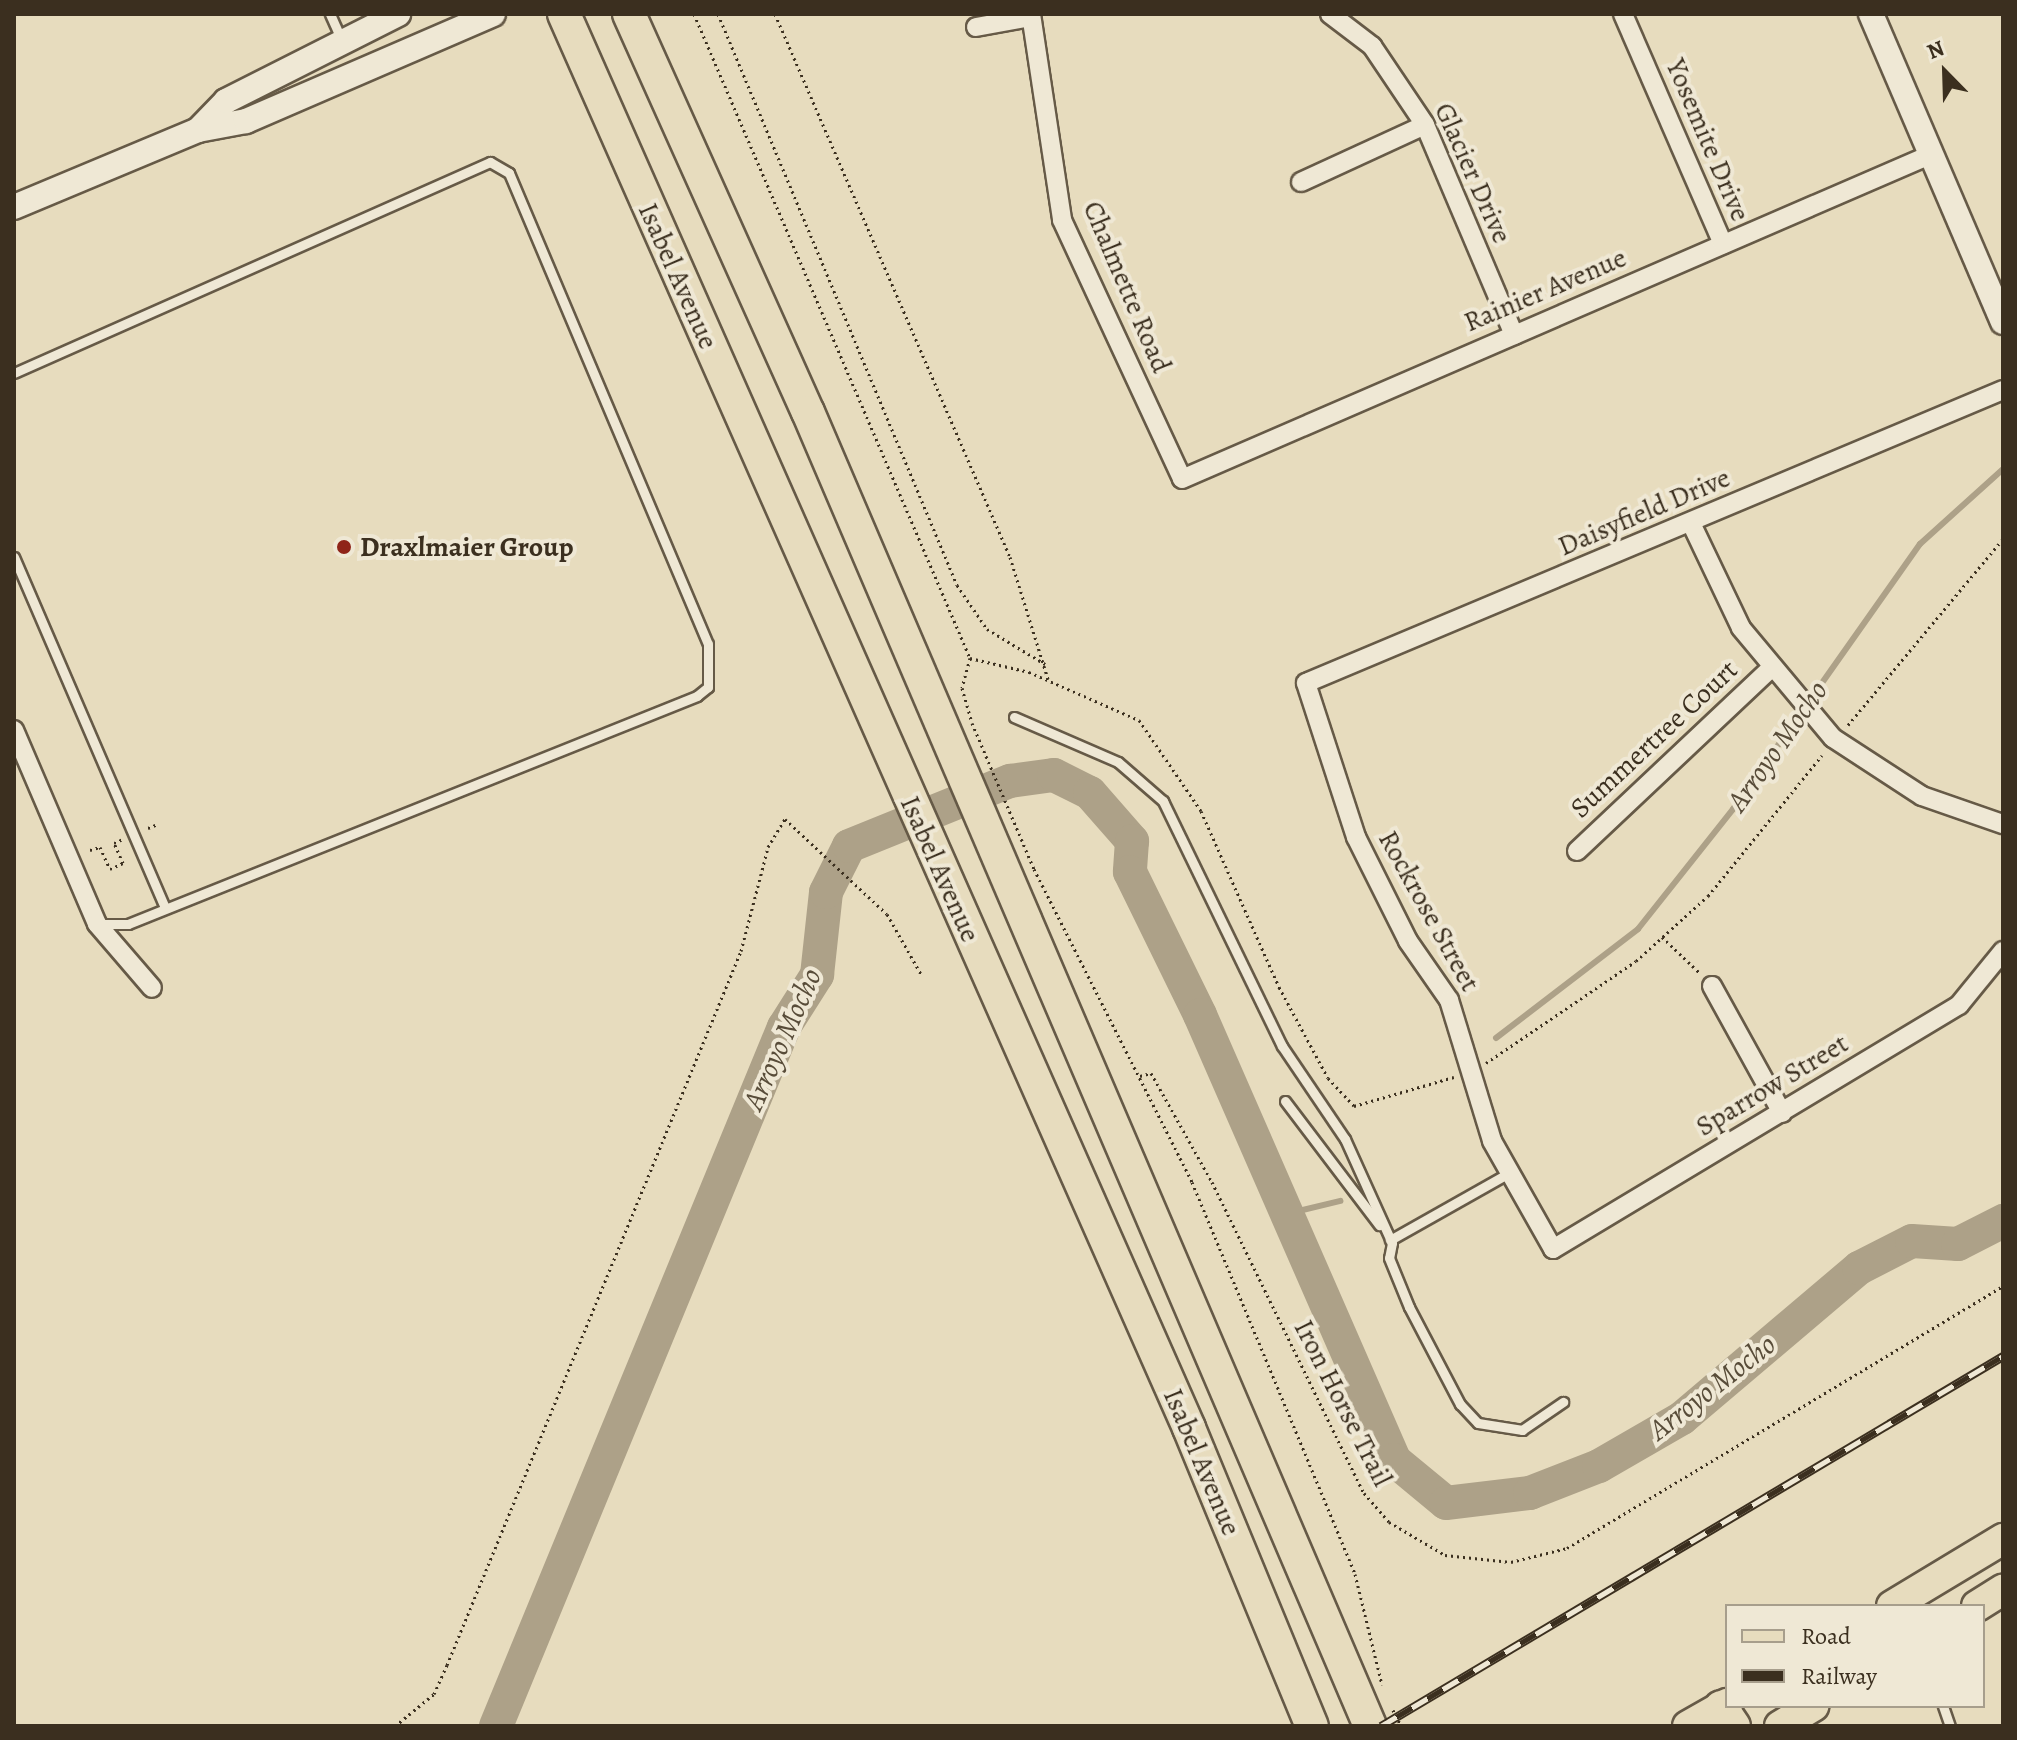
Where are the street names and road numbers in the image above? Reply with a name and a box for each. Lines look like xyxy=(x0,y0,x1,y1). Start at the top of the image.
street label: Yosemite Drive xyxy=(1659,54,1757,226)
street label: Glacier Drive xyxy=(1427,98,1519,248)
street label: Chalmette Road xyxy=(1076,196,1178,378)
street label: Isabel Avenue xyxy=(631,198,725,354)
street label: Rainier Avenue xyxy=(1459,241,1631,339)
street label: Daisyfield Drive xyxy=(1553,461,1735,563)
street label: Summertree Court xyxy=(1563,653,1745,825)
street label: Isabel Avenue xyxy=(893,791,987,947)
street label: Rockrose Street xyxy=(1371,825,1487,997)
street label: Sparrow Street xyxy=(1690,1026,1854,1144)
street label: Iron Horse Trail xyxy=(1287,1314,1399,1492)
street label: Isabel Avenue xyxy=(1156,1383,1248,1541)

